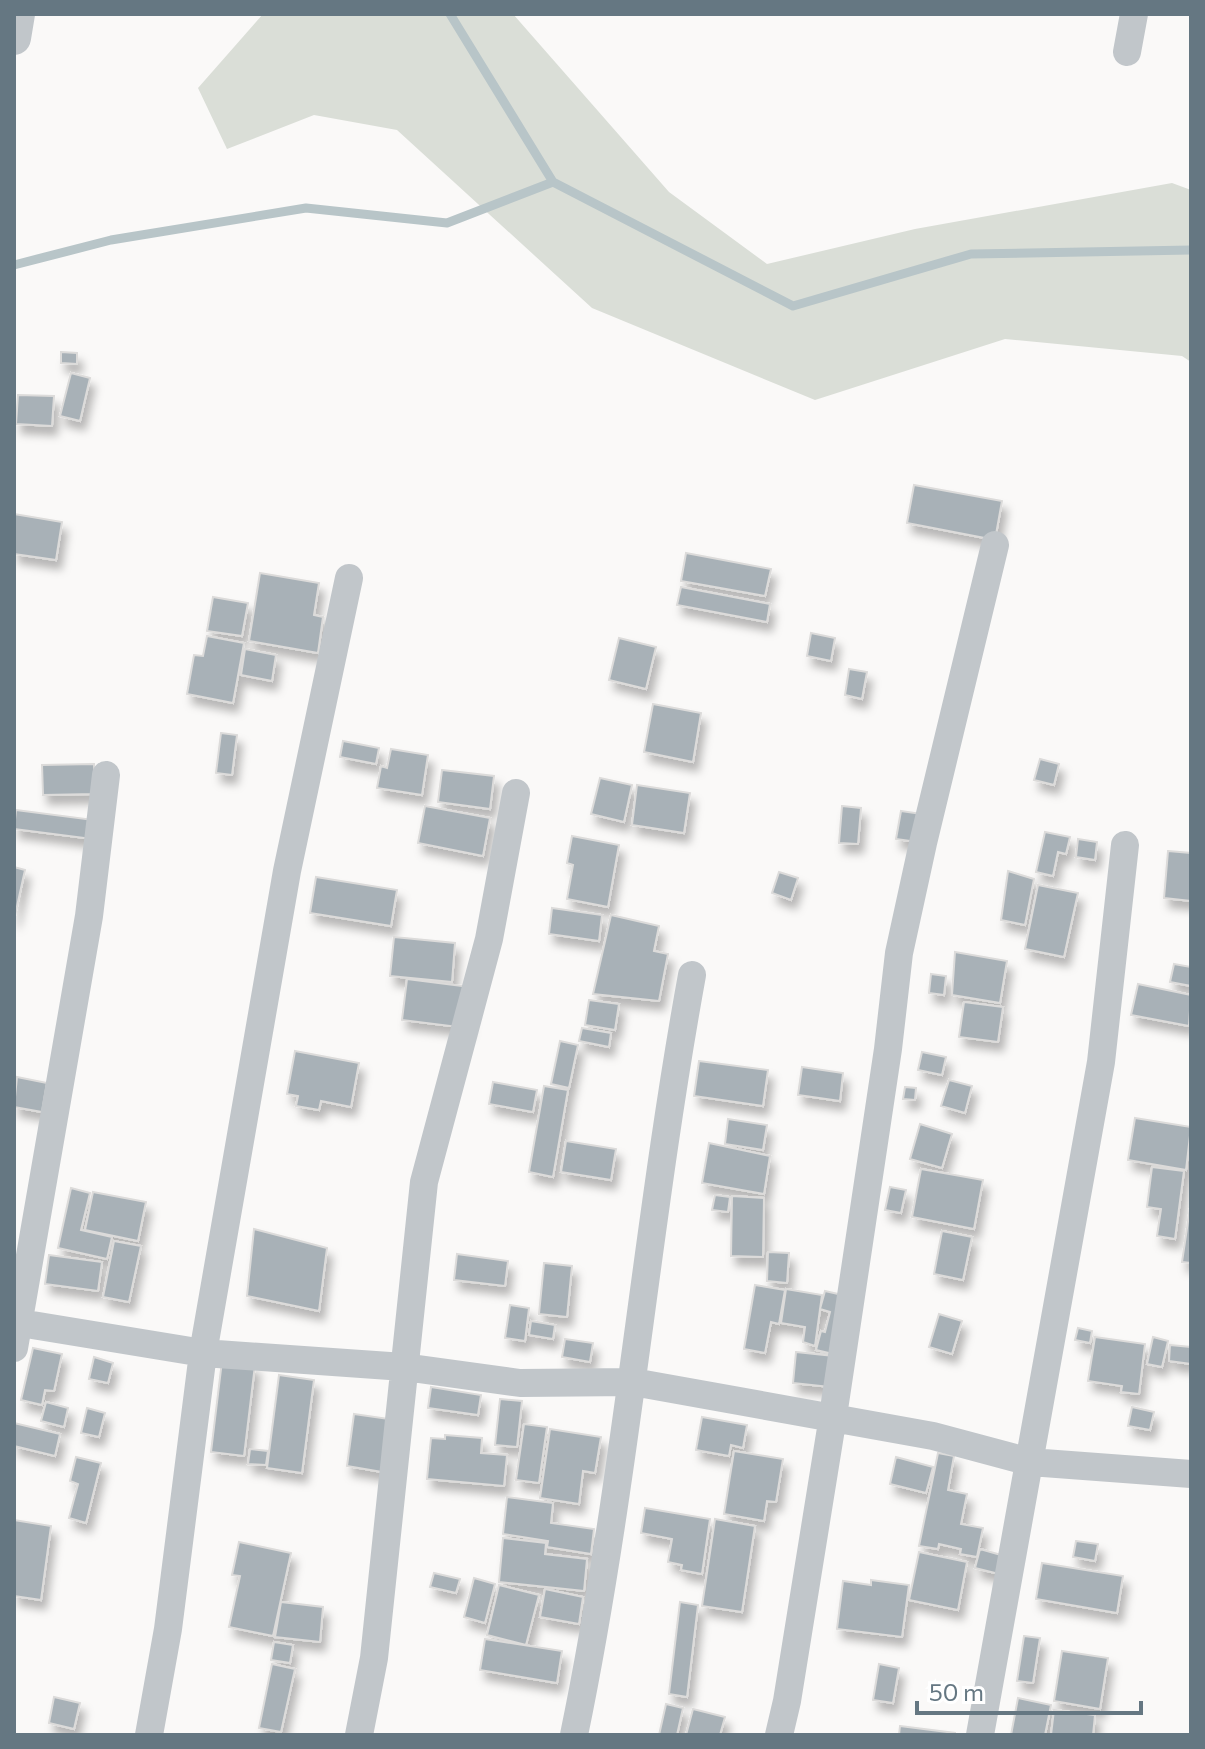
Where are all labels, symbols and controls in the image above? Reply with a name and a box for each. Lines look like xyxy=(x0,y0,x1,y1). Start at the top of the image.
scale bar xyxy=(917,1665,1141,1715)
text: 50 m xyxy=(929,1677,984,1706)

